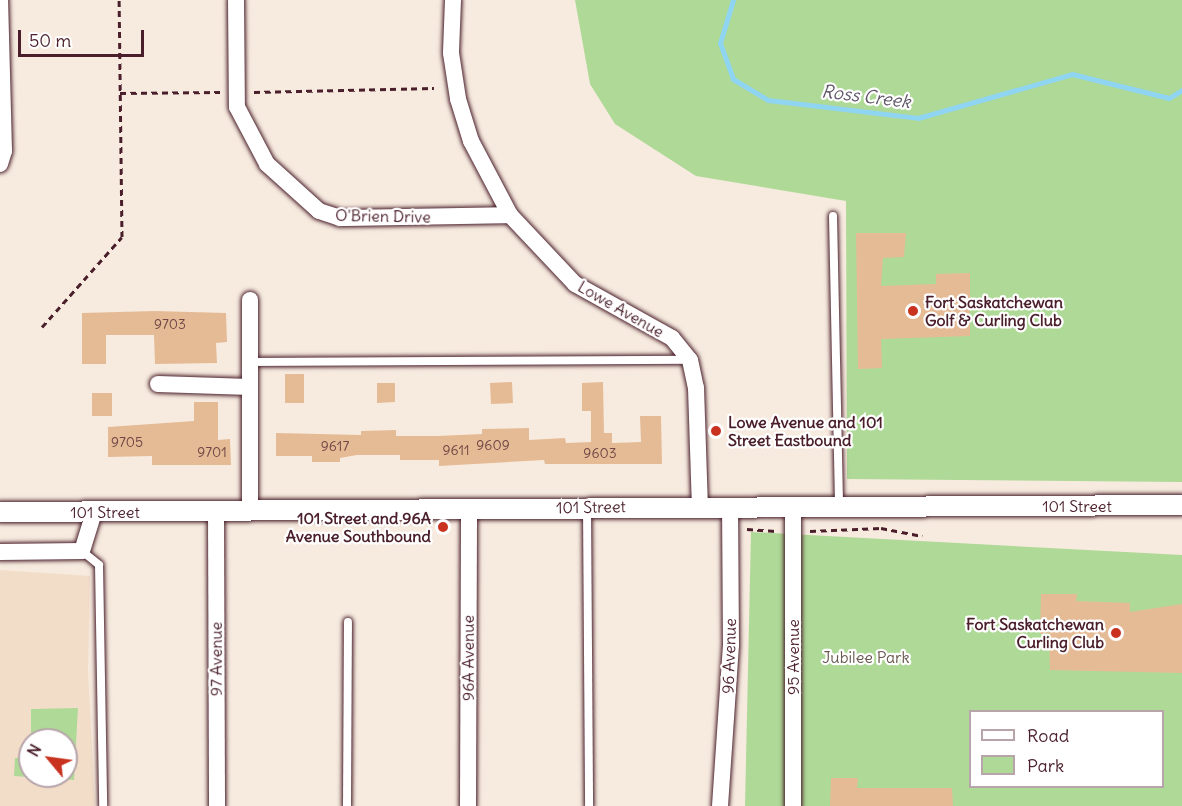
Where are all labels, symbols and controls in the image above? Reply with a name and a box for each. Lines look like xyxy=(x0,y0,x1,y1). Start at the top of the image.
scale bar xyxy=(21,18,147,56)
text: 50 m xyxy=(29,29,71,52)
water label: Ross Creek xyxy=(820,81,912,113)
street label: O'Brien Drive xyxy=(335,206,431,226)
street label: Lowe Avenue xyxy=(575,277,667,341)
place label: Fort Saskatchewan Golf & Curling Club xyxy=(925,292,1063,330)
marker: Fort Saskatchewan Golf & Curling Club xyxy=(906,304,920,318)
house number: 9703 xyxy=(154,316,186,332)
place label: Lowe Avenue and 101 Street Eastbound xyxy=(728,412,883,450)
marker: Lowe Avenue and 101 Street Eastbound xyxy=(709,424,723,438)
house number: 9705 xyxy=(111,434,143,450)
house number: 9609 xyxy=(476,437,510,453)
house number: 9617 xyxy=(321,438,349,454)
house number: 9611 xyxy=(442,442,470,458)
house number: 9701 xyxy=(197,444,227,460)
house number: 9603 xyxy=(583,445,617,461)
street label: 101 Street xyxy=(1042,496,1112,516)
street label: 101 Street xyxy=(556,497,626,517)
street label: 101 Street xyxy=(70,502,140,522)
place label: 101 Street and 96A Avenue Southbound xyxy=(286,508,431,546)
marker: 101 Street and 96A Avenue Southbound xyxy=(436,520,450,534)
place label: Fort Saskatchewan Curling Club xyxy=(966,614,1104,652)
street label: 96A Avenue xyxy=(458,615,478,701)
street label: 96 Avenue xyxy=(718,618,740,694)
street label: 95 Avenue xyxy=(783,619,803,695)
street label: 97 Avenue xyxy=(206,622,226,696)
marker: Fort Saskatchewan Curling Club xyxy=(1109,626,1123,640)
park label: Jubilee Park xyxy=(822,647,910,667)
legend xyxy=(969,710,1164,788)
text: Road xyxy=(1027,724,1069,747)
north arrow xyxy=(18,728,78,788)
text: N xyxy=(23,741,45,760)
text: Park xyxy=(1027,754,1064,777)

